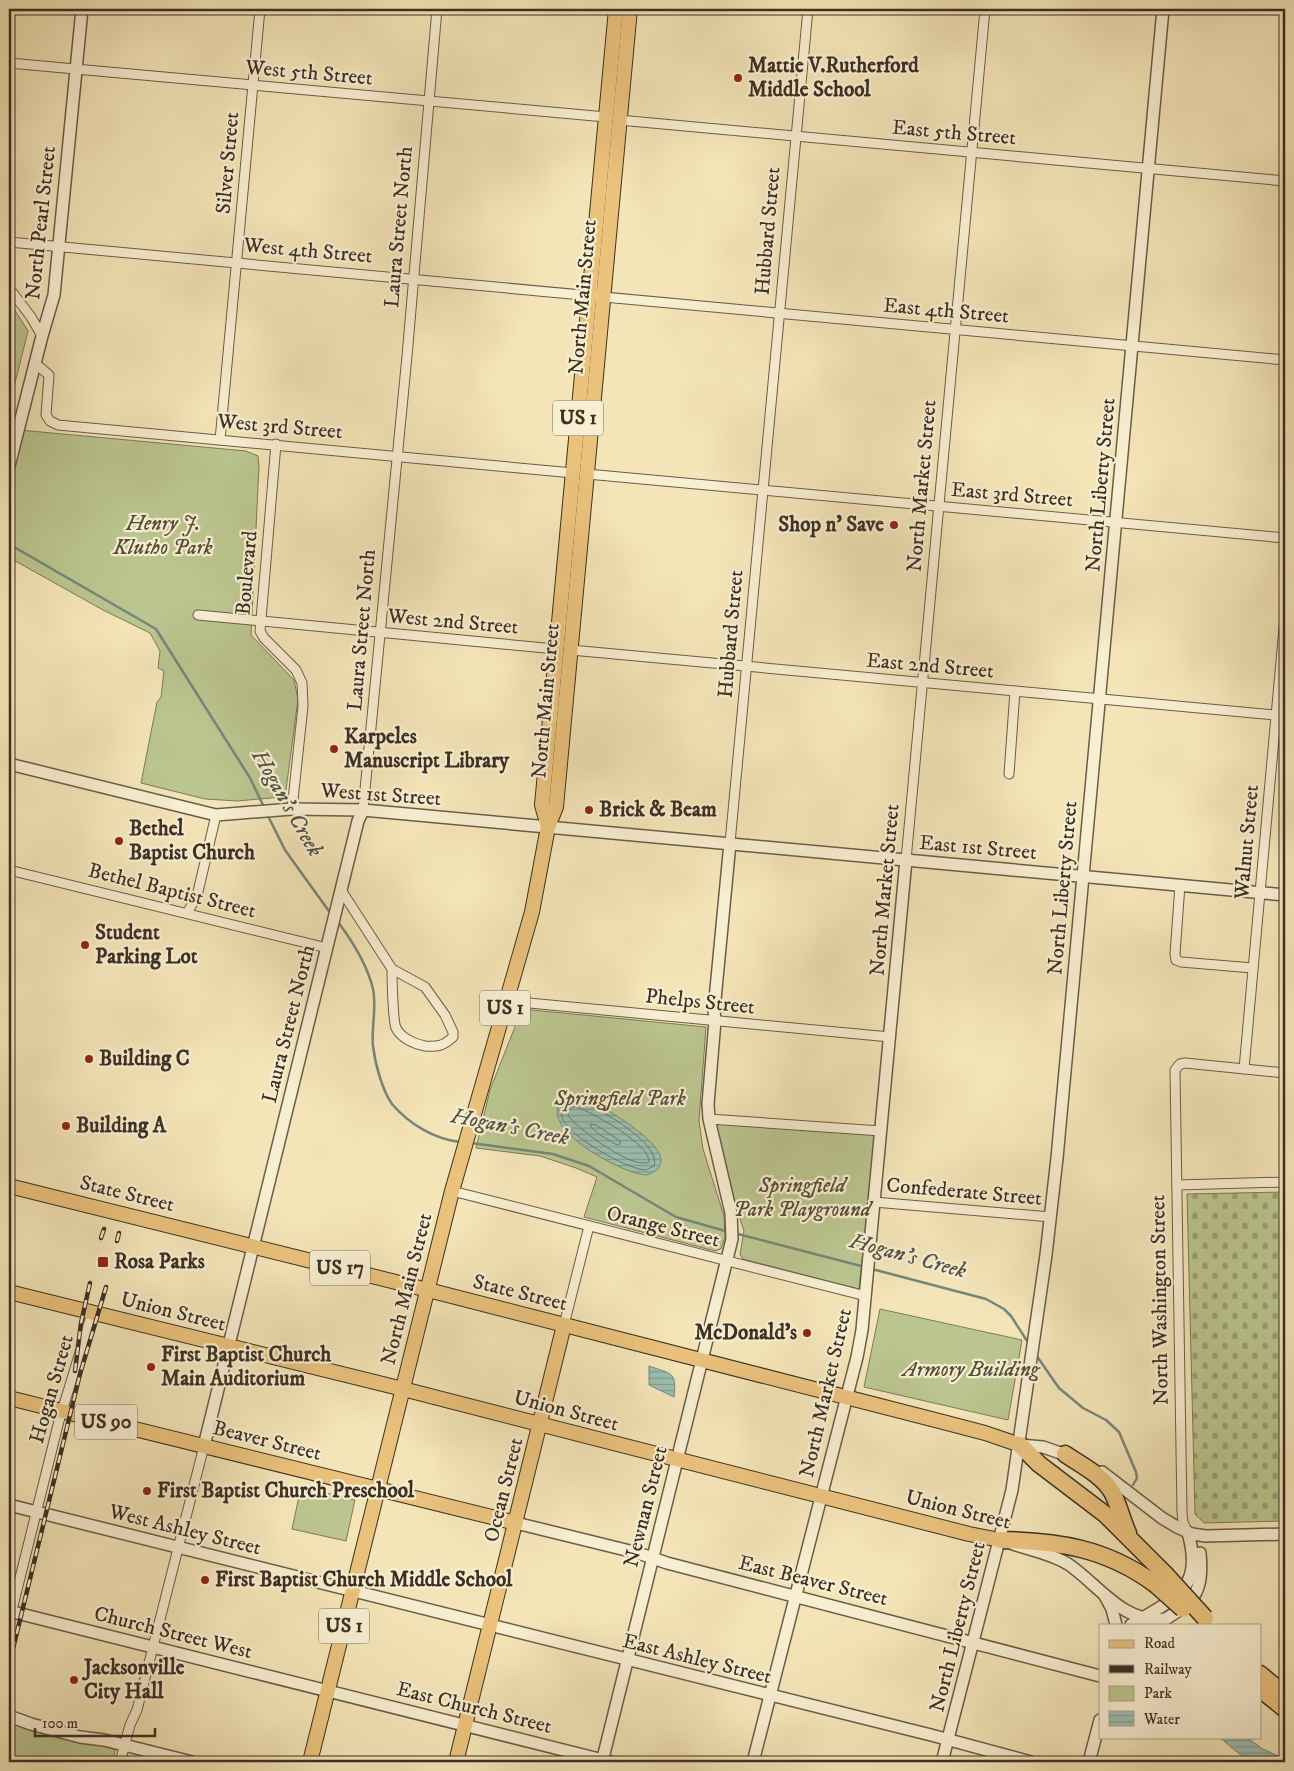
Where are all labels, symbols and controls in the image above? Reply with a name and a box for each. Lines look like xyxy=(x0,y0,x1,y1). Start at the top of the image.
place label: Mattie V.Rutherford Middle School xyxy=(748,53,919,103)
street label: West 5th Street xyxy=(243,54,374,92)
marker: Mattie V.Rutherford Middle School xyxy=(732,72,744,84)
street label: Silver Street xyxy=(211,111,245,215)
street label: East 5th Street xyxy=(891,115,1017,151)
street label: North Pearl Street xyxy=(20,144,62,301)
street label: Laura Street North xyxy=(379,145,419,309)
street label: Hubbard Street xyxy=(749,166,787,296)
street label: North Main Street xyxy=(563,218,603,376)
street label: West 4th Street xyxy=(242,232,374,270)
street label: East 4th Street xyxy=(882,293,1010,329)
street label: North Liberty Street xyxy=(1080,397,1122,573)
street label: North Market Street xyxy=(902,399,942,573)
road number: US 1 xyxy=(553,400,603,436)
street label: West 3rd Street xyxy=(215,408,344,445)
street label: East 3rd Street xyxy=(950,477,1074,513)
park label: Henry J. Klutho Park xyxy=(112,511,213,561)
place label: Shop n' Save xyxy=(778,512,884,538)
marker: Shop n' Save xyxy=(888,519,900,531)
street label: Boulevard xyxy=(230,529,264,616)
street label: Laura Street North xyxy=(342,548,382,712)
street label: Hubbard Street xyxy=(712,569,750,699)
street label: West 2nd Street xyxy=(386,603,520,641)
street label: North Main Street xyxy=(526,622,566,780)
street label: East 2nd Street xyxy=(865,647,995,685)
place label: Karpeles Manuscript Library xyxy=(344,724,510,774)
marker: Karpeles Manuscript Library xyxy=(328,743,340,755)
water label: Hogan's Creek xyxy=(245,744,329,862)
street label: West 1st Street xyxy=(319,778,442,812)
street label: Walnut Street xyxy=(1229,783,1265,901)
place label: Brick & Beam xyxy=(599,797,717,823)
street label: North Liberty Street xyxy=(1042,800,1084,976)
street label: North Market Street xyxy=(865,803,905,977)
marker: Brick & Beam xyxy=(583,804,595,816)
place label: Bethel Baptist Church xyxy=(129,816,256,866)
street label: East 1st Street xyxy=(918,830,1038,866)
marker: Bethel Baptist Church xyxy=(113,835,125,847)
street label: Bethel Baptist Street xyxy=(85,858,259,924)
place label: Student Parking Lot xyxy=(95,920,198,970)
marker: Student Parking Lot xyxy=(79,939,91,951)
street label: Laura Street North xyxy=(257,942,321,1106)
street label: Phelps Street xyxy=(644,983,756,1021)
road number: US 1 xyxy=(480,990,530,1026)
place label: Building C xyxy=(99,1046,190,1072)
marker: Building C xyxy=(83,1053,95,1065)
park label: Springfield Park xyxy=(553,1086,686,1112)
water label: Hogan's Creek xyxy=(448,1102,572,1152)
place label: Building A xyxy=(76,1113,167,1139)
marker: Building A xyxy=(60,1120,72,1132)
street label: State Street xyxy=(77,1170,177,1218)
street label: Confederate Street xyxy=(885,1172,1043,1212)
park label: Springfield Park Playground xyxy=(733,1173,874,1223)
street label: North Washington Street xyxy=(1145,1194,1175,1406)
street label: Orange Street xyxy=(604,1200,723,1254)
street label: North Main Street xyxy=(376,1210,439,1368)
water label: Hogan's Creek xyxy=(846,1227,970,1285)
place label: Rosa Parks xyxy=(114,1249,205,1275)
road number: US 17 xyxy=(310,1250,370,1286)
marker: Rosa Parks xyxy=(96,1255,110,1269)
street label: State Street xyxy=(470,1269,570,1317)
street label: Union Street xyxy=(118,1286,229,1338)
street label: North Market Street xyxy=(794,1306,858,1480)
place label: McDonald's xyxy=(694,1320,797,1346)
marker: McDonald's xyxy=(801,1327,813,1339)
street label: Hogan Street xyxy=(24,1331,80,1446)
place label: First Baptist Church Main Auditorium xyxy=(161,1342,332,1392)
park label: Armory Building xyxy=(901,1357,1041,1383)
marker: First Baptist Church Main Auditorium xyxy=(145,1361,157,1373)
street label: Union Street xyxy=(511,1385,622,1438)
road number: US 90 xyxy=(75,1404,137,1440)
street label: Beaver Street xyxy=(210,1415,324,1467)
street label: Ocean Street xyxy=(478,1435,530,1545)
street label: Newnan Street xyxy=(618,1443,674,1570)
place label: First Baptist Church Preschool xyxy=(157,1478,415,1504)
street label: Union Street xyxy=(903,1484,1014,1536)
marker: First Baptist Church Preschool xyxy=(141,1485,153,1497)
street label: West Ashley Street xyxy=(105,1498,264,1562)
street label: North Liberty Street xyxy=(924,1539,992,1715)
street label: East Beaver Street xyxy=(736,1550,891,1612)
place label: First Baptist Church Middle School xyxy=(215,1567,513,1593)
marker: First Baptist Church Middle School xyxy=(199,1574,211,1586)
street label: Church Street West xyxy=(91,1601,255,1665)
road number: US 1 xyxy=(319,1608,369,1644)
legend xyxy=(1099,1624,1262,1738)
street label: East Ashley Street xyxy=(620,1628,774,1690)
text: Road xyxy=(1144,1634,1176,1653)
place label: Jacksonville City Hall xyxy=(82,1655,185,1705)
text: Railway xyxy=(1144,1660,1192,1679)
marker: Jacksonville City Hall xyxy=(68,1674,80,1686)
street label: East Church Street xyxy=(394,1676,555,1740)
text: Park xyxy=(1144,1684,1173,1703)
scale bar xyxy=(35,1706,155,1738)
text: Water xyxy=(1143,1710,1180,1729)
text: 100 m xyxy=(42,1714,78,1733)

